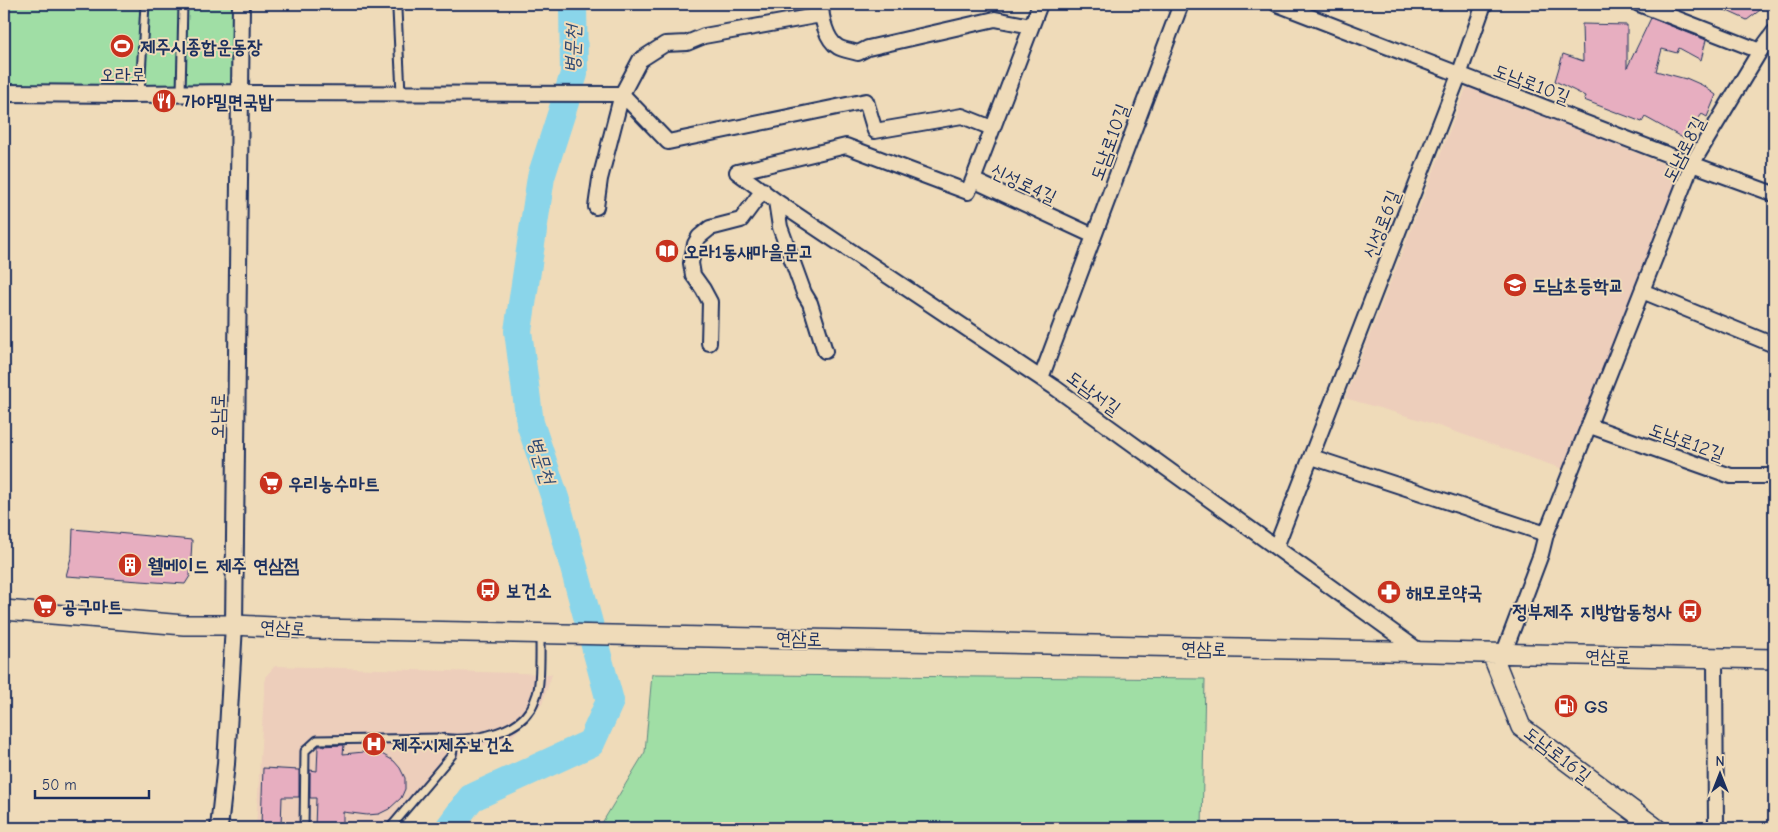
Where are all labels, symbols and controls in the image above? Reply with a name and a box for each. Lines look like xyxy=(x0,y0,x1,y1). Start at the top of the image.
water label: 병문천 xyxy=(560,23,585,74)
sports icon: 제주시종합운동장 xyxy=(109,33,135,59)
place label: 제주시종합운동장 xyxy=(140,36,263,58)
street label: 도남로10길 xyxy=(1490,59,1573,109)
street label: 오라로 xyxy=(100,64,146,86)
restaurant icon: 가야밀면국밥 xyxy=(151,88,177,114)
place label: 가야밀면국밥 xyxy=(182,91,274,113)
street label: 도남로10길 xyxy=(1086,101,1134,184)
street label: 도남로8길 xyxy=(1658,113,1710,186)
street label: 신성로4길 xyxy=(987,159,1060,209)
street label: 신성로6길 xyxy=(1359,187,1405,262)
library icon: 오라1동새마을문고 xyxy=(654,238,680,264)
place label: 오라1동새마을문고 xyxy=(684,241,814,263)
school or university icon: 도남초등학교 xyxy=(1502,272,1528,298)
place label: 도남초등학교 xyxy=(1532,275,1624,297)
street label: 도남서길 xyxy=(1062,366,1125,420)
street label: 오남로 xyxy=(207,393,229,439)
street label: 도남로12길 xyxy=(1646,418,1727,466)
water label: 병문천 xyxy=(523,434,561,488)
supermarket icon: 우리농수마트 xyxy=(258,470,284,496)
place label: 우리농수마트 xyxy=(288,473,380,495)
building icon: 웰메이드 제주 연삼점 xyxy=(117,552,143,578)
place label: 웰메이드 제주 연삼점 xyxy=(148,555,300,577)
bus stop icon: 보건소 xyxy=(475,577,501,603)
pharmacy icon: 해모로약국 xyxy=(1376,579,1402,605)
place label: 보건소 xyxy=(506,580,552,602)
place label: 해모로약국 xyxy=(1405,582,1482,604)
supermarket icon: 공구마트 xyxy=(32,593,58,619)
place label: 공구마트 xyxy=(62,596,123,618)
bus stop icon: 정부제주 지방합동청사 xyxy=(1677,598,1703,624)
place label: 정부제주 지방합동청사 xyxy=(1512,601,1672,623)
street label: 연삼로 xyxy=(259,616,306,640)
street label: 연삼로 xyxy=(776,628,822,650)
street label: 연삼로 xyxy=(1181,638,1227,660)
street label: 연삼로 xyxy=(1585,646,1631,668)
fuel station icon: GS xyxy=(1553,693,1579,719)
place label: GS xyxy=(1584,696,1608,718)
street label: 도남로16길 xyxy=(1519,722,1595,788)
hospital icon: 제주시제주보건소 xyxy=(361,731,387,757)
place label: 제주시제주보건소 xyxy=(392,734,514,756)
north arrow xyxy=(1696,750,1746,800)
text: N xyxy=(1715,753,1725,770)
scale bar xyxy=(35,767,149,799)
text: 50 m xyxy=(42,776,77,794)

